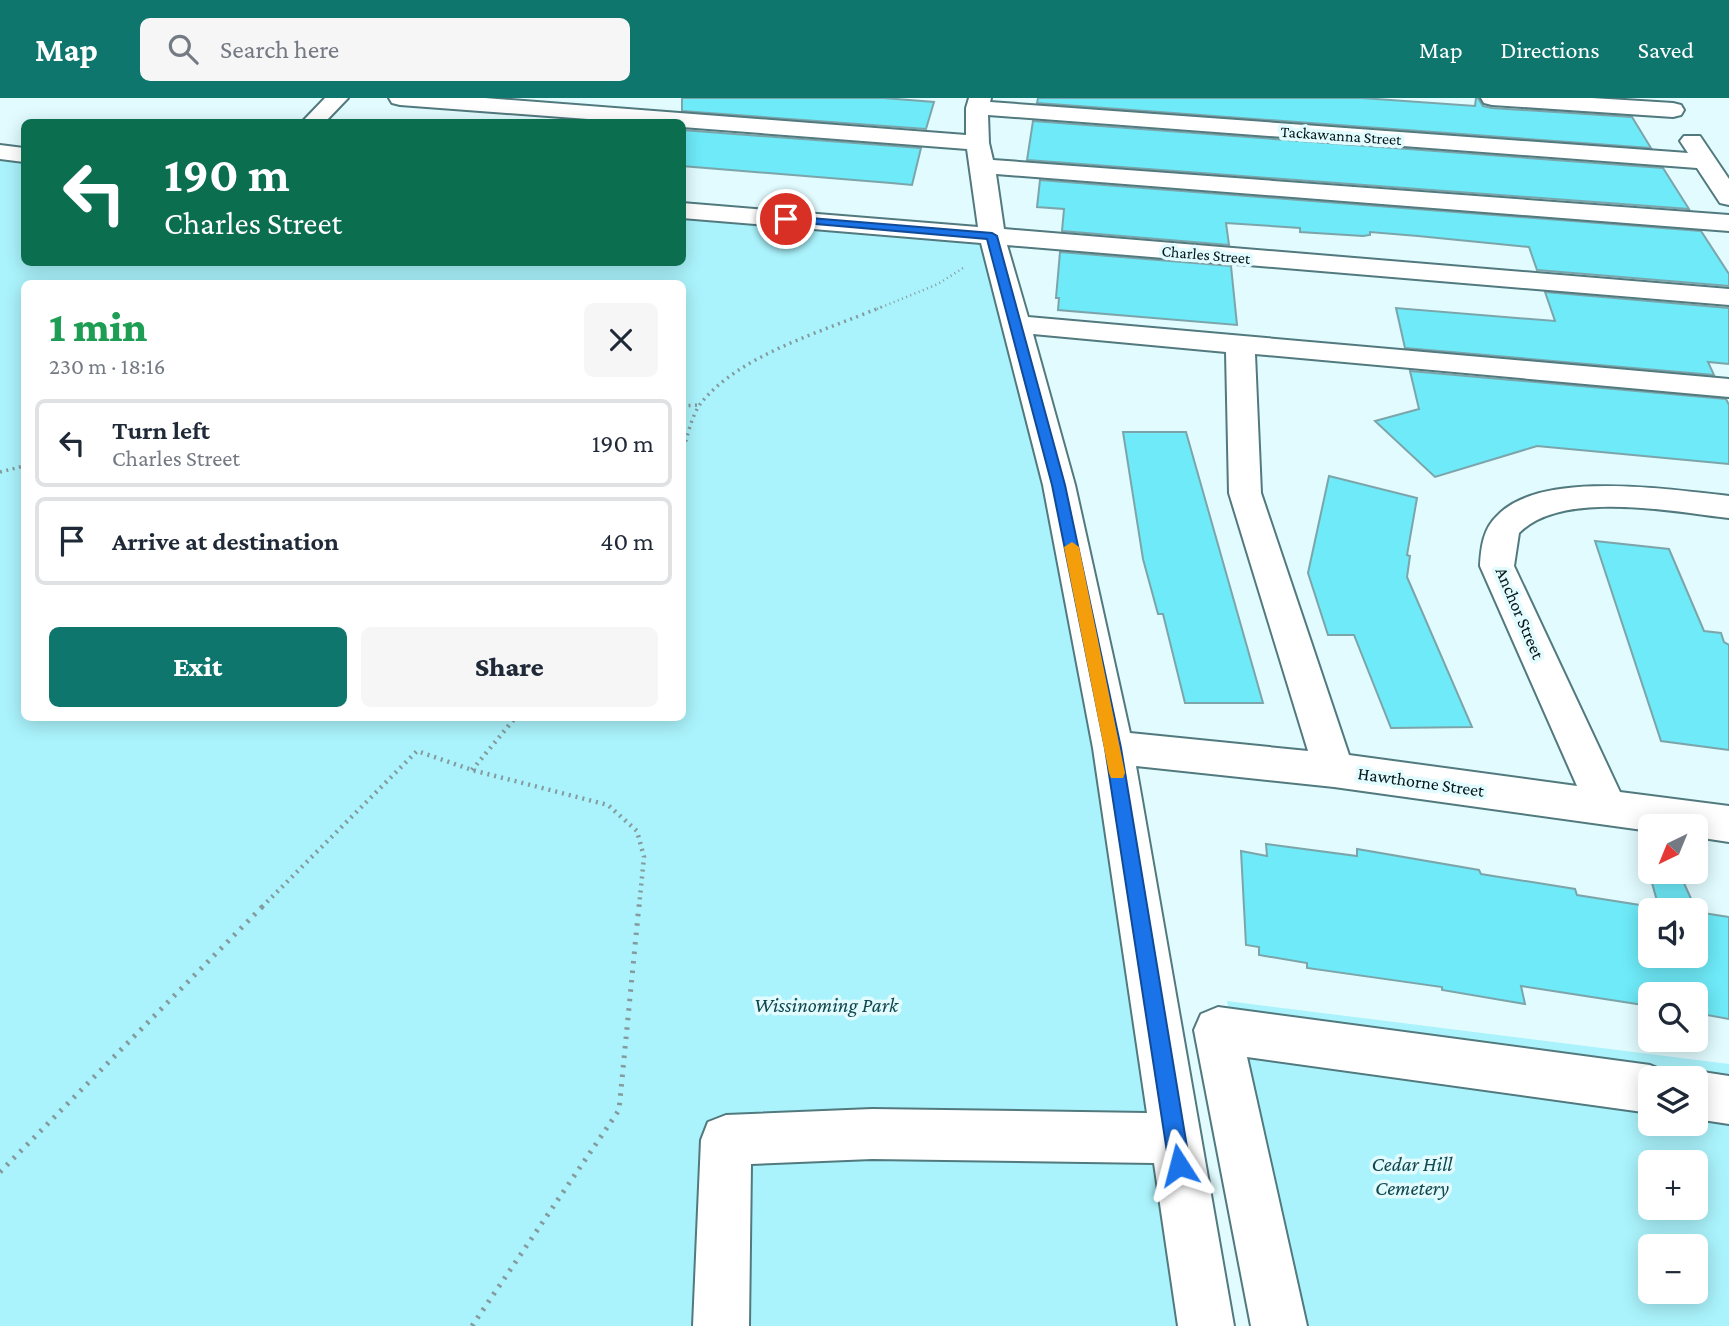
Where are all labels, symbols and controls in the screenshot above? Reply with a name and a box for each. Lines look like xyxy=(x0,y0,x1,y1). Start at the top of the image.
search box xyxy=(140,18,630,81)
icon: search xyxy=(164,30,202,68)
text: Map xyxy=(35,31,98,68)
text: Search here xyxy=(220,35,339,64)
text: Map xyxy=(1419,36,1463,63)
text: Directions xyxy=(1501,36,1600,63)
text: Saved xyxy=(1638,36,1694,63)
street label: Tackawanna Street xyxy=(1280,123,1403,148)
icon: left xyxy=(49,147,140,238)
text: 190 m xyxy=(164,147,290,202)
pin xyxy=(756,189,816,249)
icon: arrive xyxy=(767,200,805,238)
text: Charles Street xyxy=(164,205,342,241)
street label: Charles Street xyxy=(1161,242,1252,267)
text: 1 min xyxy=(49,303,147,350)
button: close xyxy=(584,303,658,377)
text: 230 m · 18:16 xyxy=(49,353,165,379)
text: Turn left xyxy=(112,416,210,445)
icon: left xyxy=(53,424,91,462)
text: 190 m xyxy=(592,429,654,458)
text: Charles Street xyxy=(112,445,240,471)
icon: arrive xyxy=(53,522,91,560)
text: Arrive at destination xyxy=(112,527,339,556)
text: 40 m xyxy=(600,527,654,556)
street label: Anchor Street xyxy=(1492,564,1549,663)
button: Exit xyxy=(49,627,347,707)
button: Share xyxy=(361,627,658,707)
street label: Hawthorne Street xyxy=(1357,763,1487,801)
north arrow xyxy=(1638,814,1708,884)
map controls xyxy=(1638,814,1708,1304)
button: sound xyxy=(1638,898,1708,968)
button: search xyxy=(1638,982,1708,1052)
park label: Wissinoming Park xyxy=(754,993,899,1017)
button: layers xyxy=(1638,1066,1708,1136)
position arrow xyxy=(1142,1128,1216,1202)
button: + xyxy=(1638,1150,1708,1220)
park label: Cedar Hill Cemetery xyxy=(1372,1152,1453,1200)
button: − xyxy=(1638,1234,1708,1304)

